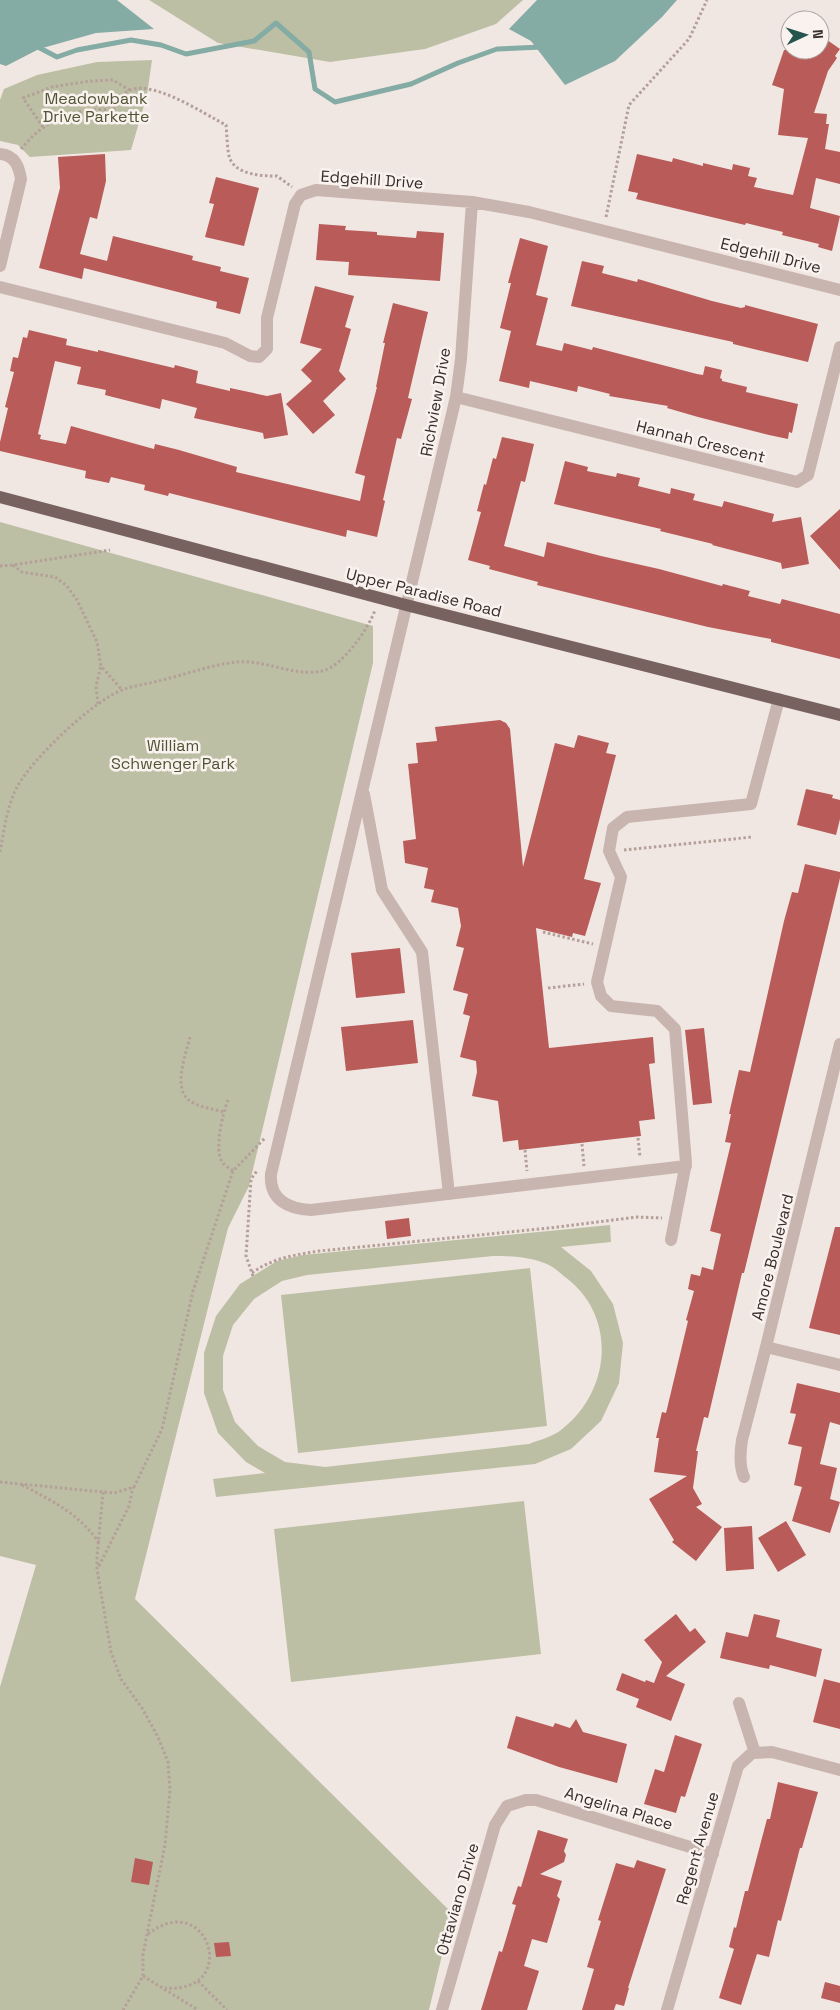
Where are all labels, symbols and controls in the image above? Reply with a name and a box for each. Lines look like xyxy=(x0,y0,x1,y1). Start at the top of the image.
north arrow xyxy=(780,10,830,60)
text: N xyxy=(809,29,827,39)
park label: Meadowbank Drive Parkette xyxy=(43,88,149,127)
street label: Edgehill Drive xyxy=(320,165,424,194)
street label: Edgehill Drive xyxy=(718,233,823,278)
street label: Richview Drive xyxy=(416,346,455,458)
street label: Hannah Crescent xyxy=(634,415,768,468)
street label: Upper Paradise Road xyxy=(344,563,504,622)
park label: William Schwenger Park xyxy=(111,735,235,774)
street label: Amore Boulevard xyxy=(747,1192,798,1323)
street label: Angelina Place xyxy=(562,1782,676,1835)
street label: Regent Avenue xyxy=(671,1789,724,1907)
street label: Ottaviano Drive xyxy=(431,1841,484,1958)

